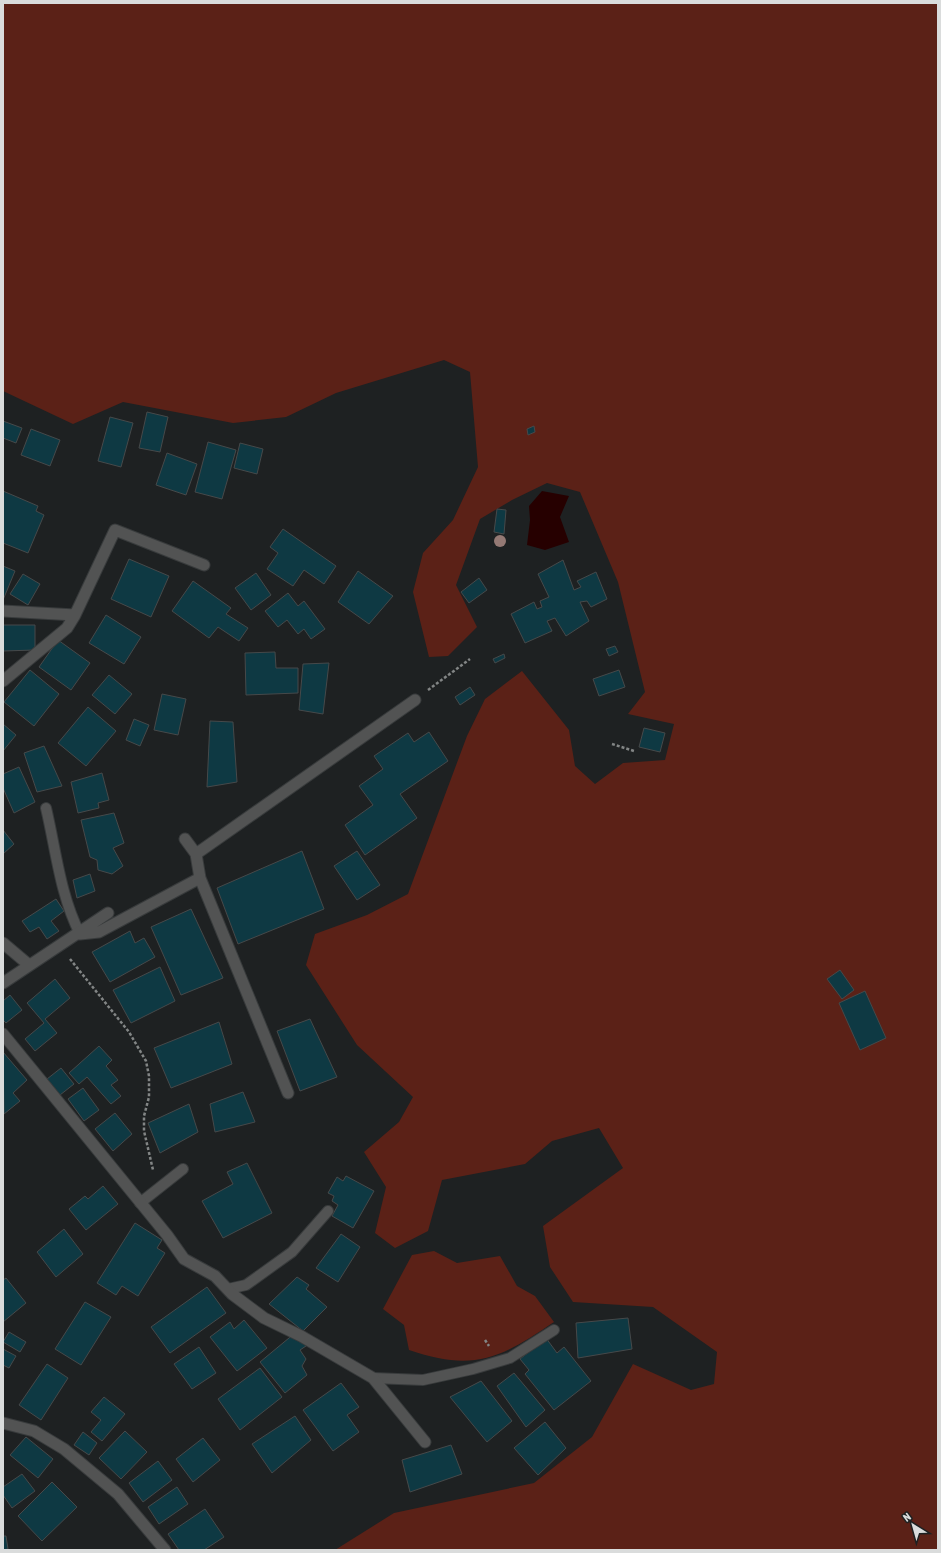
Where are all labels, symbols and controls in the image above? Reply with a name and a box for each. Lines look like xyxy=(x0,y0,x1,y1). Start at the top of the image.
north arrow xyxy=(893,1505,933,1545)
text: N xyxy=(901,1510,913,1524)

